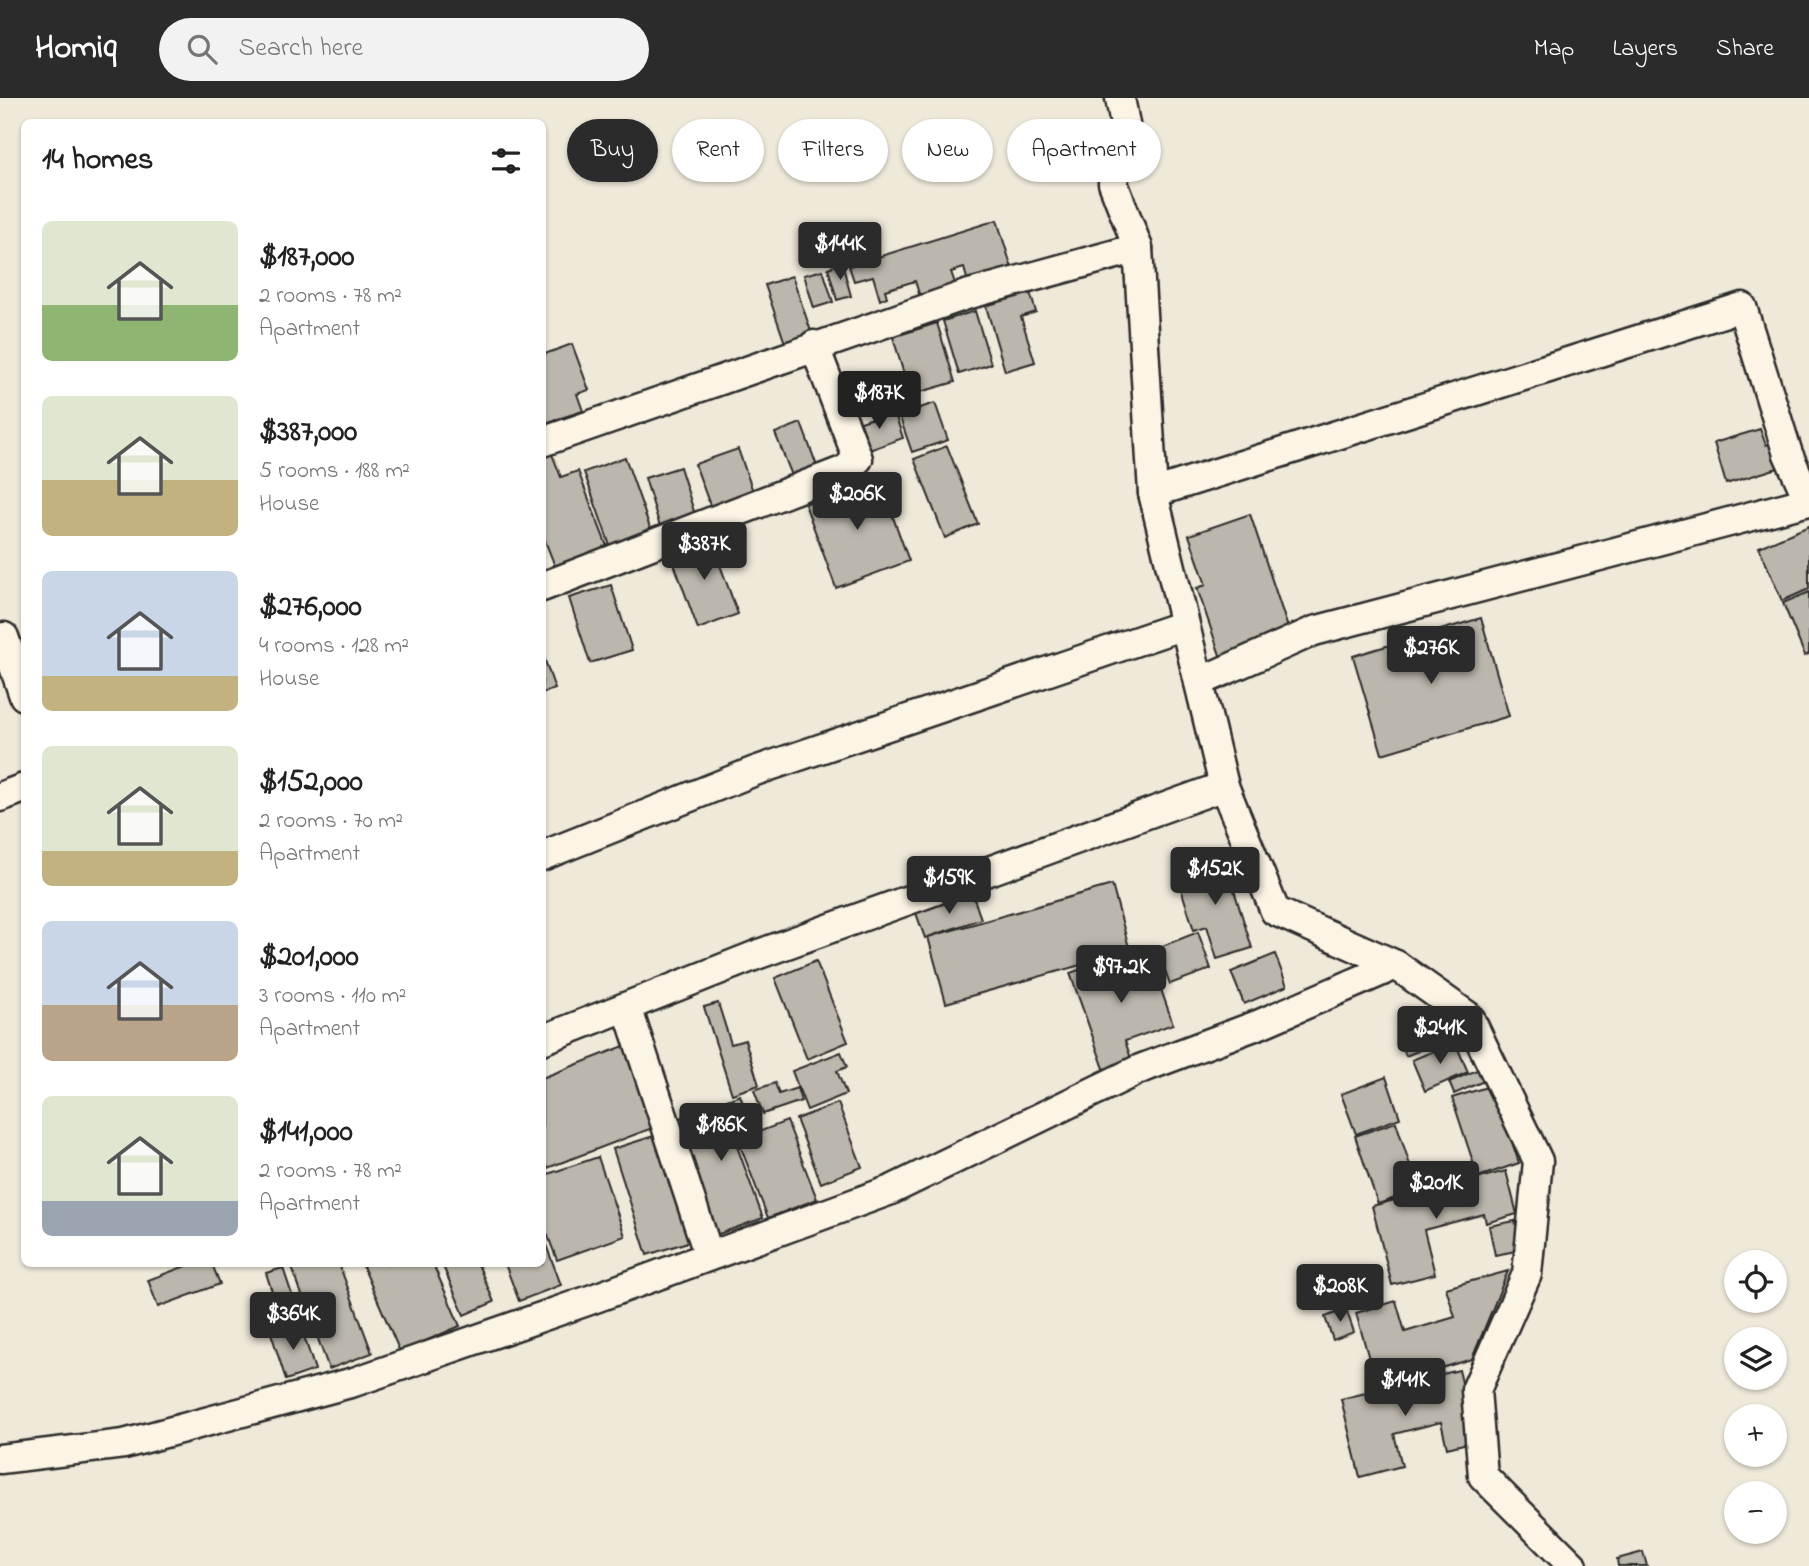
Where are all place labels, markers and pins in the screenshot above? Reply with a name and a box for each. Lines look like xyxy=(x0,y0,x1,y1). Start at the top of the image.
pin: $144K xyxy=(791,222,889,282)
pin: $187K xyxy=(830,372,928,431)
pin: $206K xyxy=(808,472,906,532)
pin: $387K xyxy=(655,522,753,582)
pin: $276K xyxy=(1382,626,1480,686)
pin: $152K xyxy=(1166,848,1264,907)
pin: $159K xyxy=(900,856,998,916)
pin: $97.2K xyxy=(1064,946,1178,1005)
pin: $241K xyxy=(1391,1006,1489,1066)
pin: $186K xyxy=(672,1104,770,1163)
pin: $201K xyxy=(1387,1162,1485,1221)
pin: $208K xyxy=(1291,1264,1389,1324)
pin: $364K xyxy=(244,1292,342,1352)
pin: $141K xyxy=(1356,1358,1454,1418)

